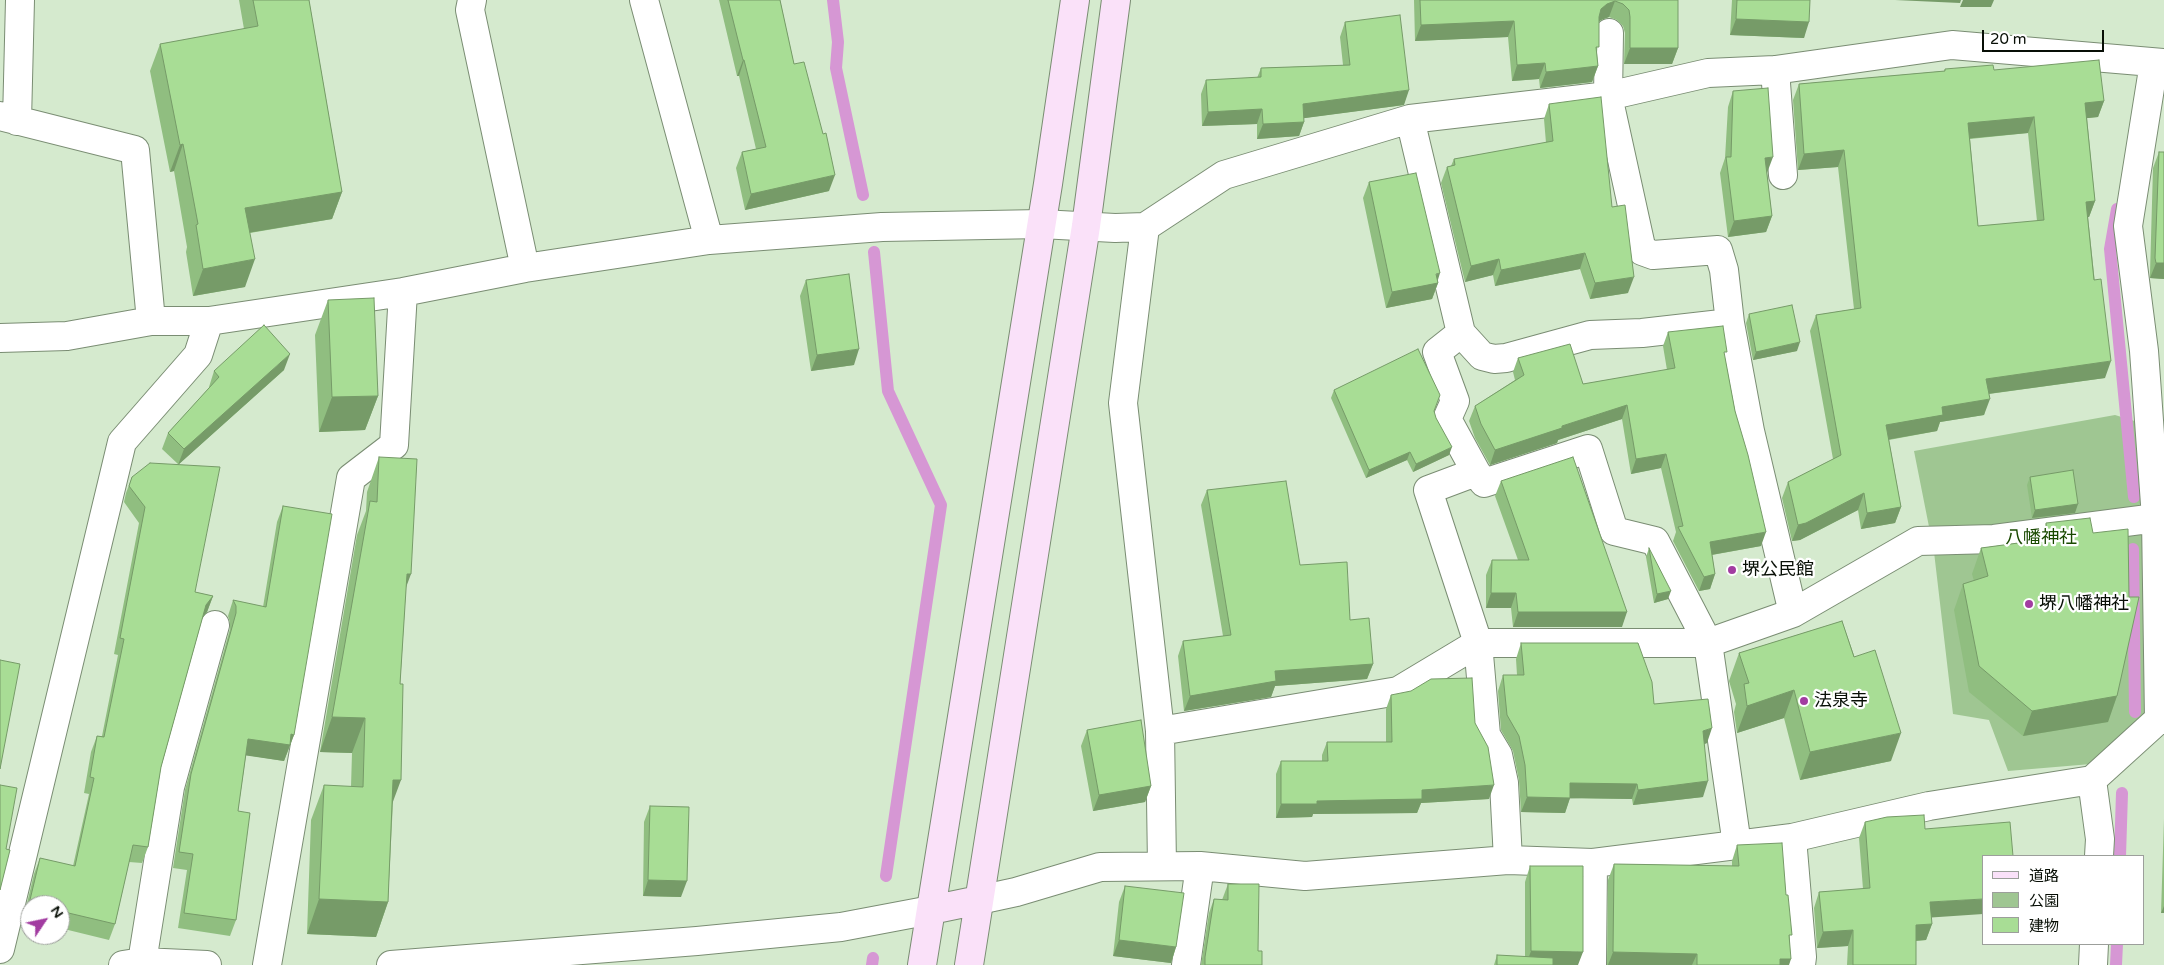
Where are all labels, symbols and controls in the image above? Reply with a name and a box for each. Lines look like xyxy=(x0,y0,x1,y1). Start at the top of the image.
scale bar xyxy=(1984,20,2106,52)
text: 20 m xyxy=(1990,30,2027,48)
park label: 八幡神社 xyxy=(2005,527,2077,549)
place label: 堺公民館 xyxy=(1742,559,1814,581)
marker: 堺公民館 xyxy=(1726,564,1738,576)
place label: 堺八幡神社 xyxy=(2039,593,2129,615)
marker: 堺八幡神社 xyxy=(2023,598,2035,610)
place label: 法泉寺 xyxy=(1814,690,1868,712)
marker: 法泉寺 xyxy=(1798,695,1810,707)
legend xyxy=(1982,855,2144,945)
text: 道路 xyxy=(2029,867,2059,885)
text: 公園 xyxy=(2029,892,2059,910)
north arrow xyxy=(20,895,70,945)
text: N xyxy=(47,902,67,921)
text: 建物 xyxy=(2029,917,2059,935)

